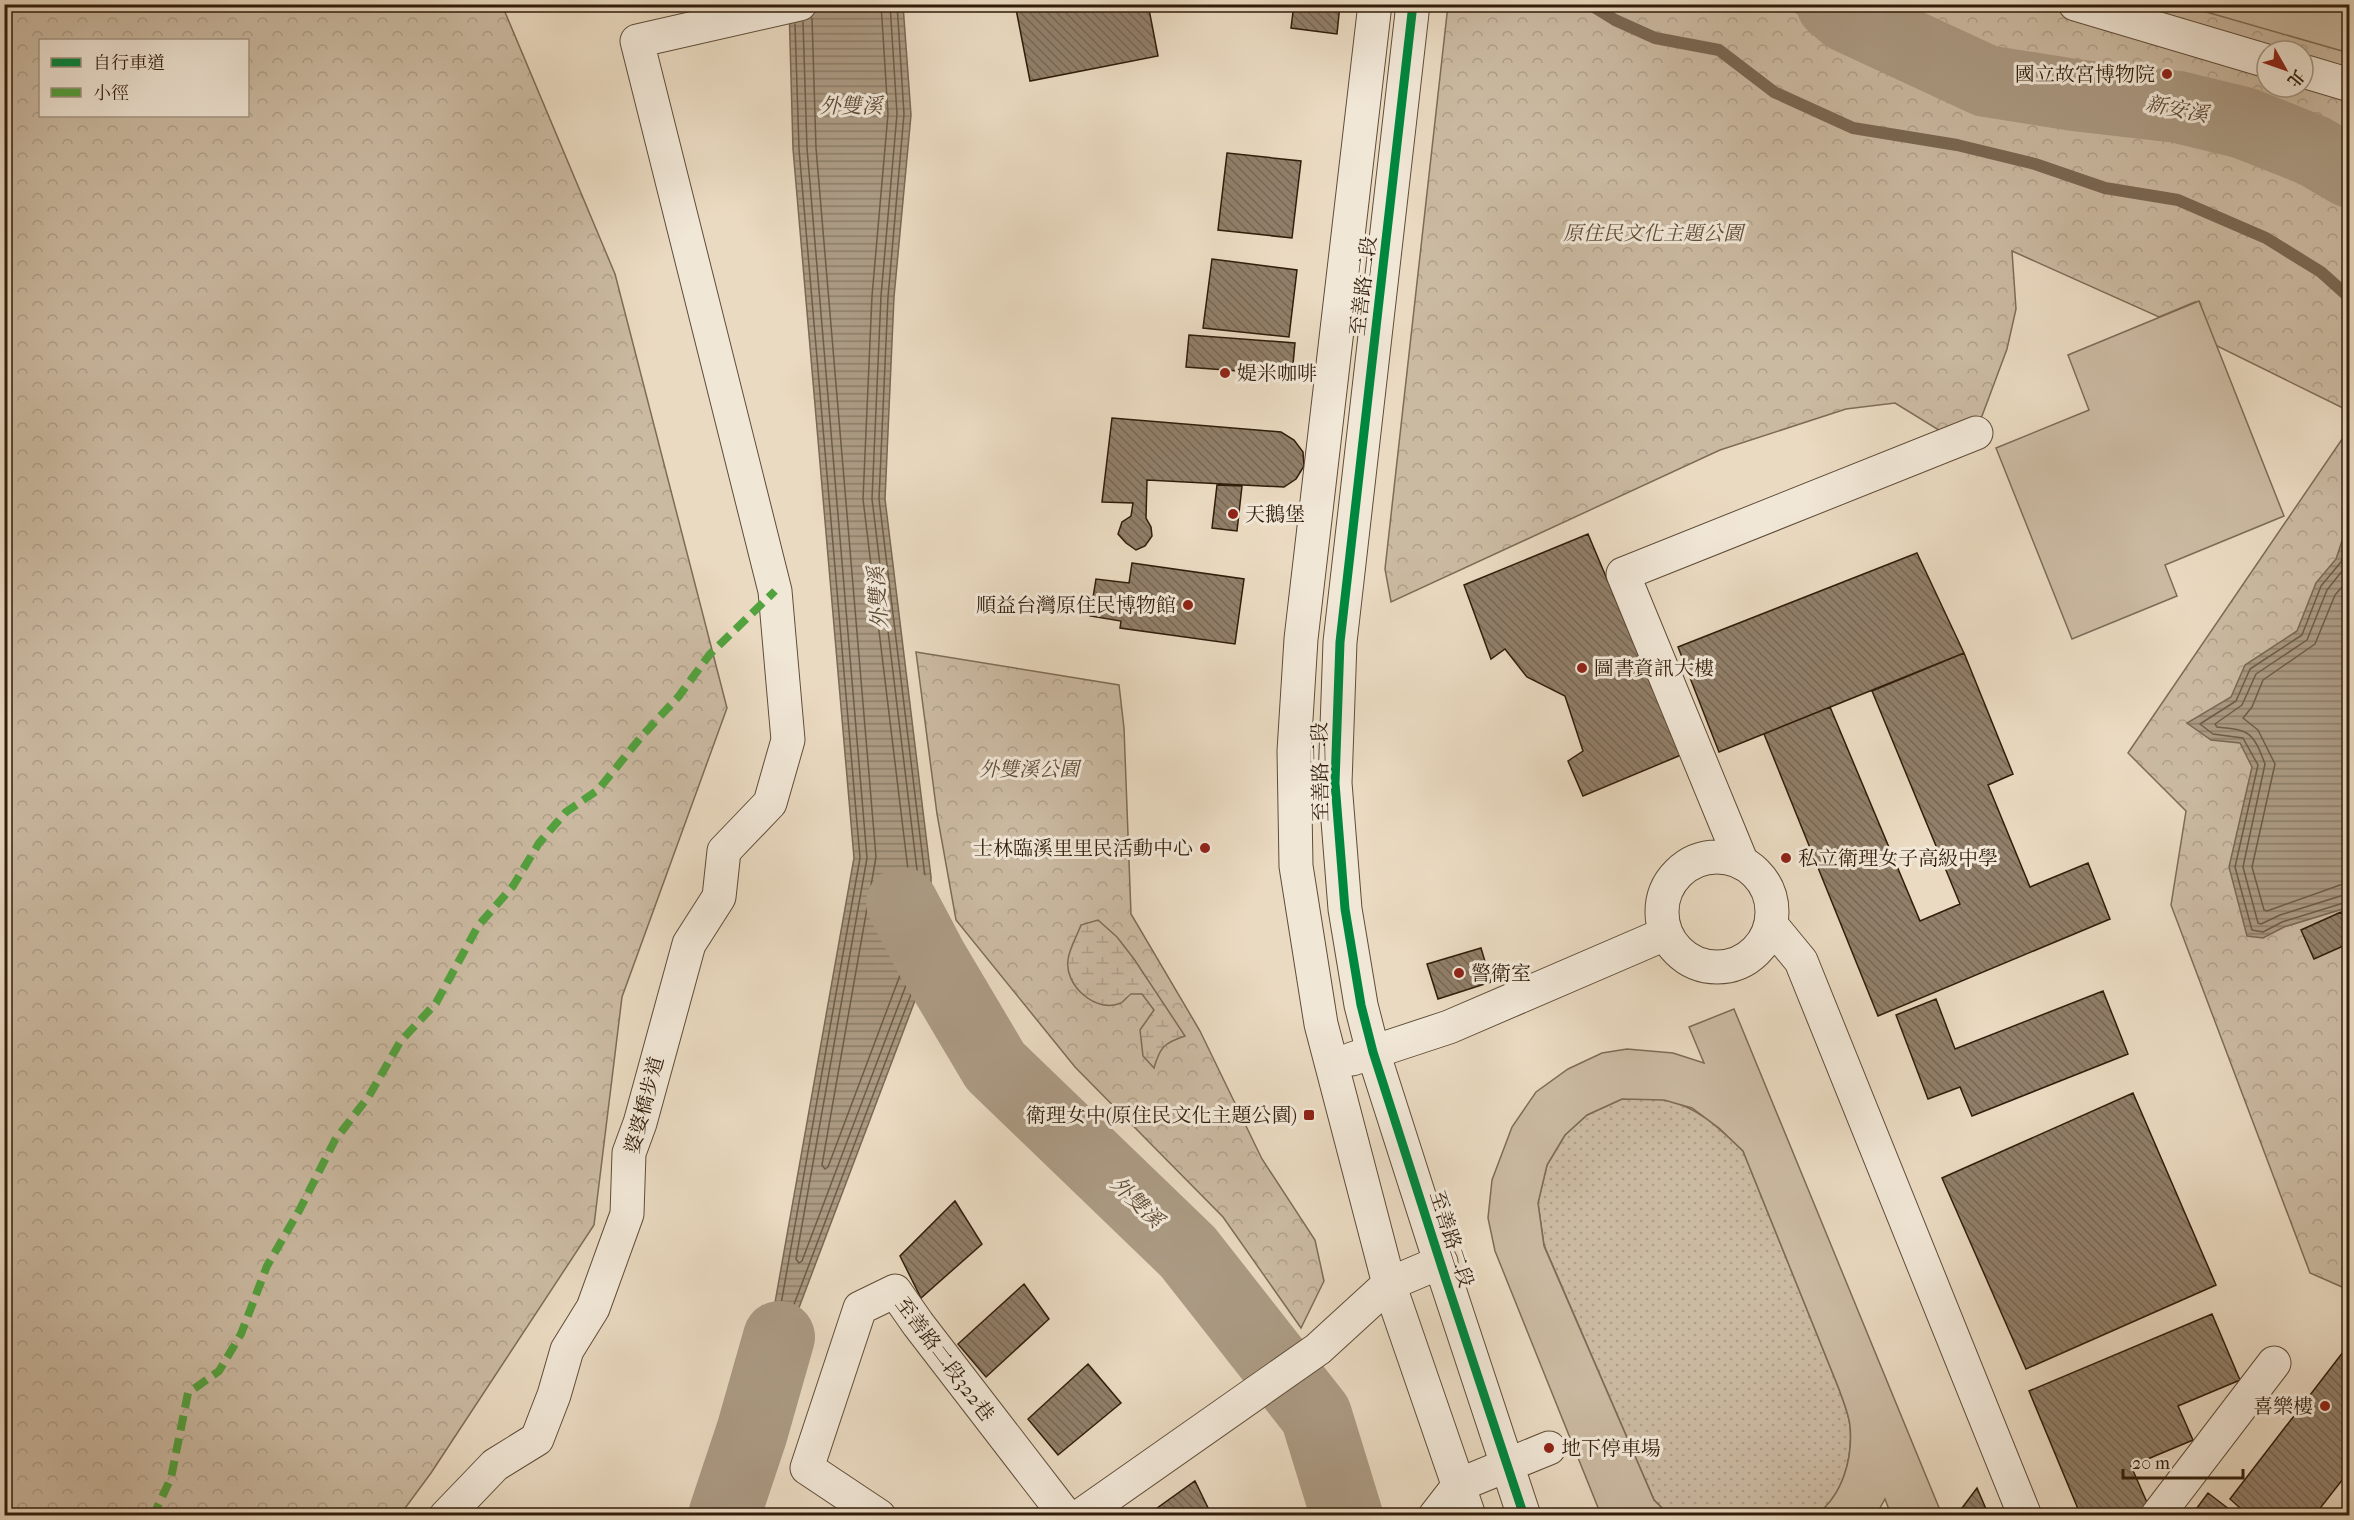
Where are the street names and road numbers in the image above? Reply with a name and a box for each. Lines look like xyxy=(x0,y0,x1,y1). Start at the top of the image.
street label: 至善路二段 xyxy=(1346,235,1381,337)
street label: 至善路二段 xyxy=(1308,722,1333,822)
street label: 婆婆橋步道 xyxy=(620,1054,669,1156)
street label: 至善路二段 xyxy=(1425,1188,1478,1290)
street label: 至善路二段322巷 xyxy=(891,1293,999,1426)

